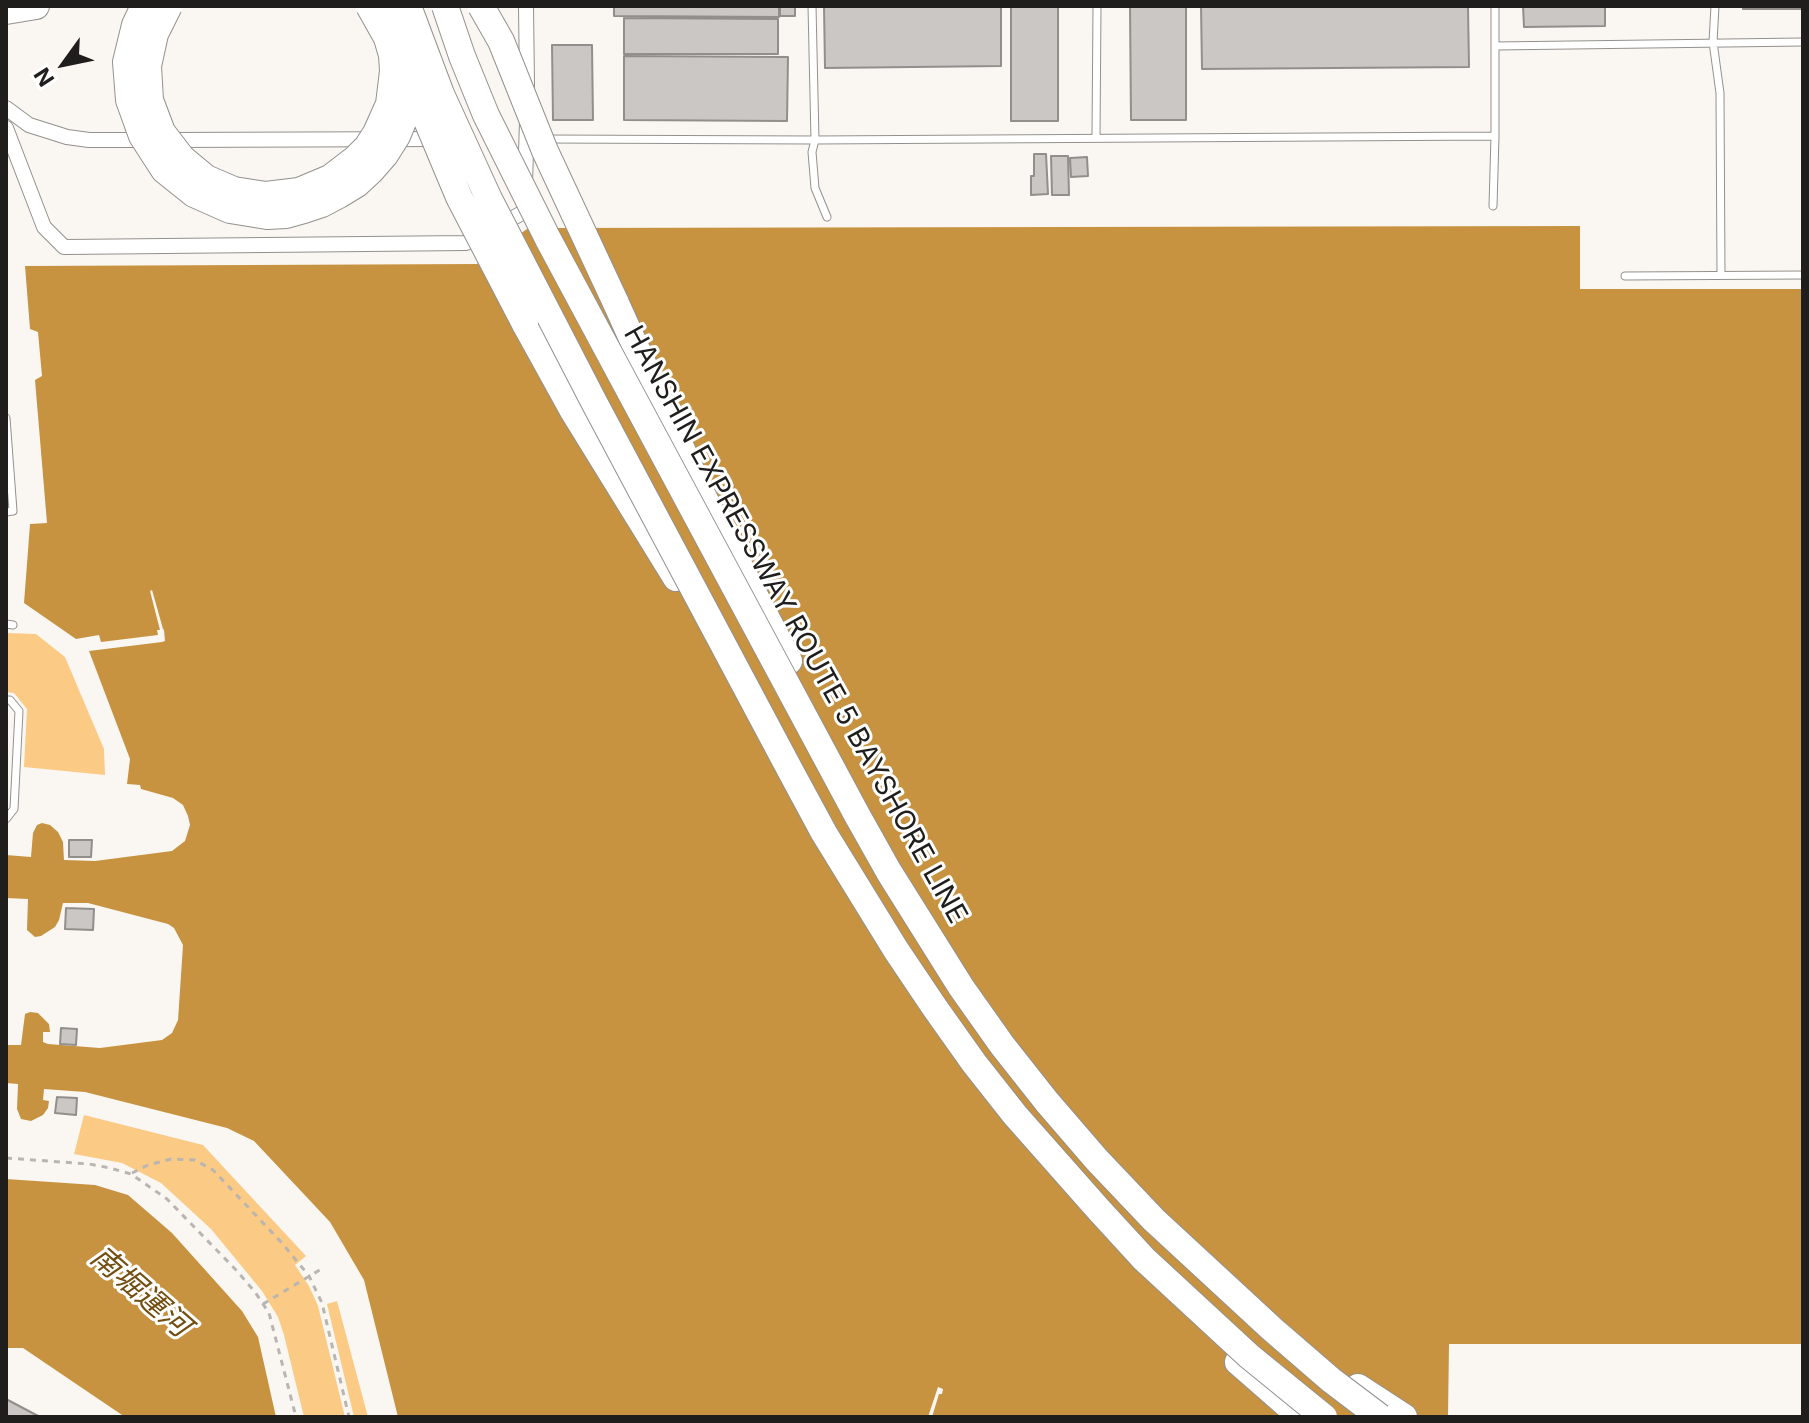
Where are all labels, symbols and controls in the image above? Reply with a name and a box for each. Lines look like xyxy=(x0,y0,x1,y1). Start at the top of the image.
north arrow xyxy=(24,24,104,104)
text: N xyxy=(28,63,59,91)
street label: HANSHIN EXPRESSWAY ROUTE 5 BAYSHORE LINE xyxy=(616,320,974,930)
water label: 南堀運河 xyxy=(83,1239,197,1345)

